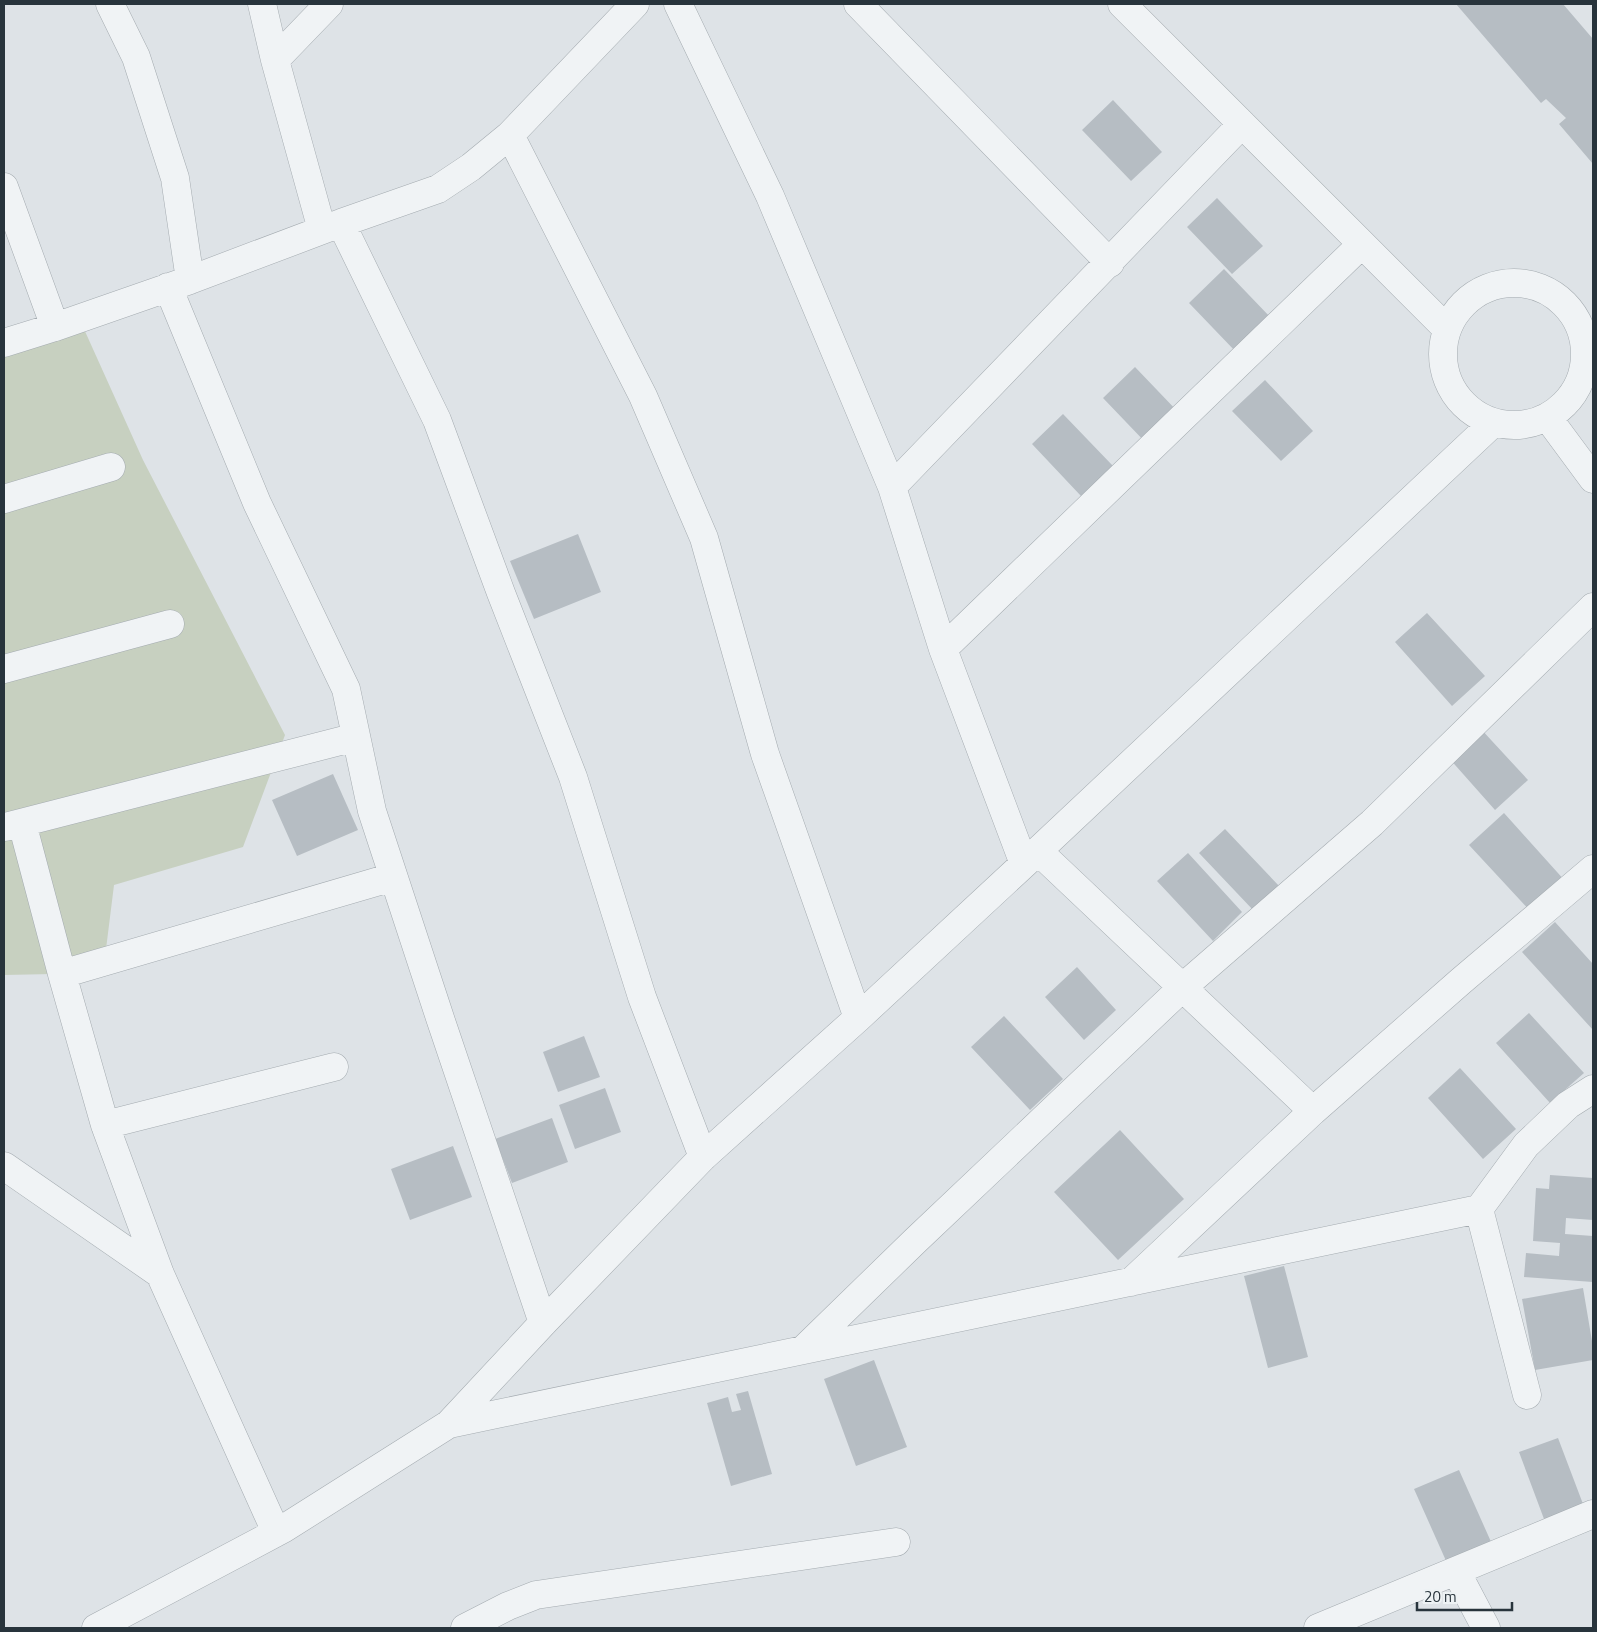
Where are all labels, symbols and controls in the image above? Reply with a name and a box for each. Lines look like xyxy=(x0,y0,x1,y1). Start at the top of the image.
scale bar xyxy=(1417,1580,1512,1612)
text: 20 m xyxy=(1424,1585,1457,1608)

